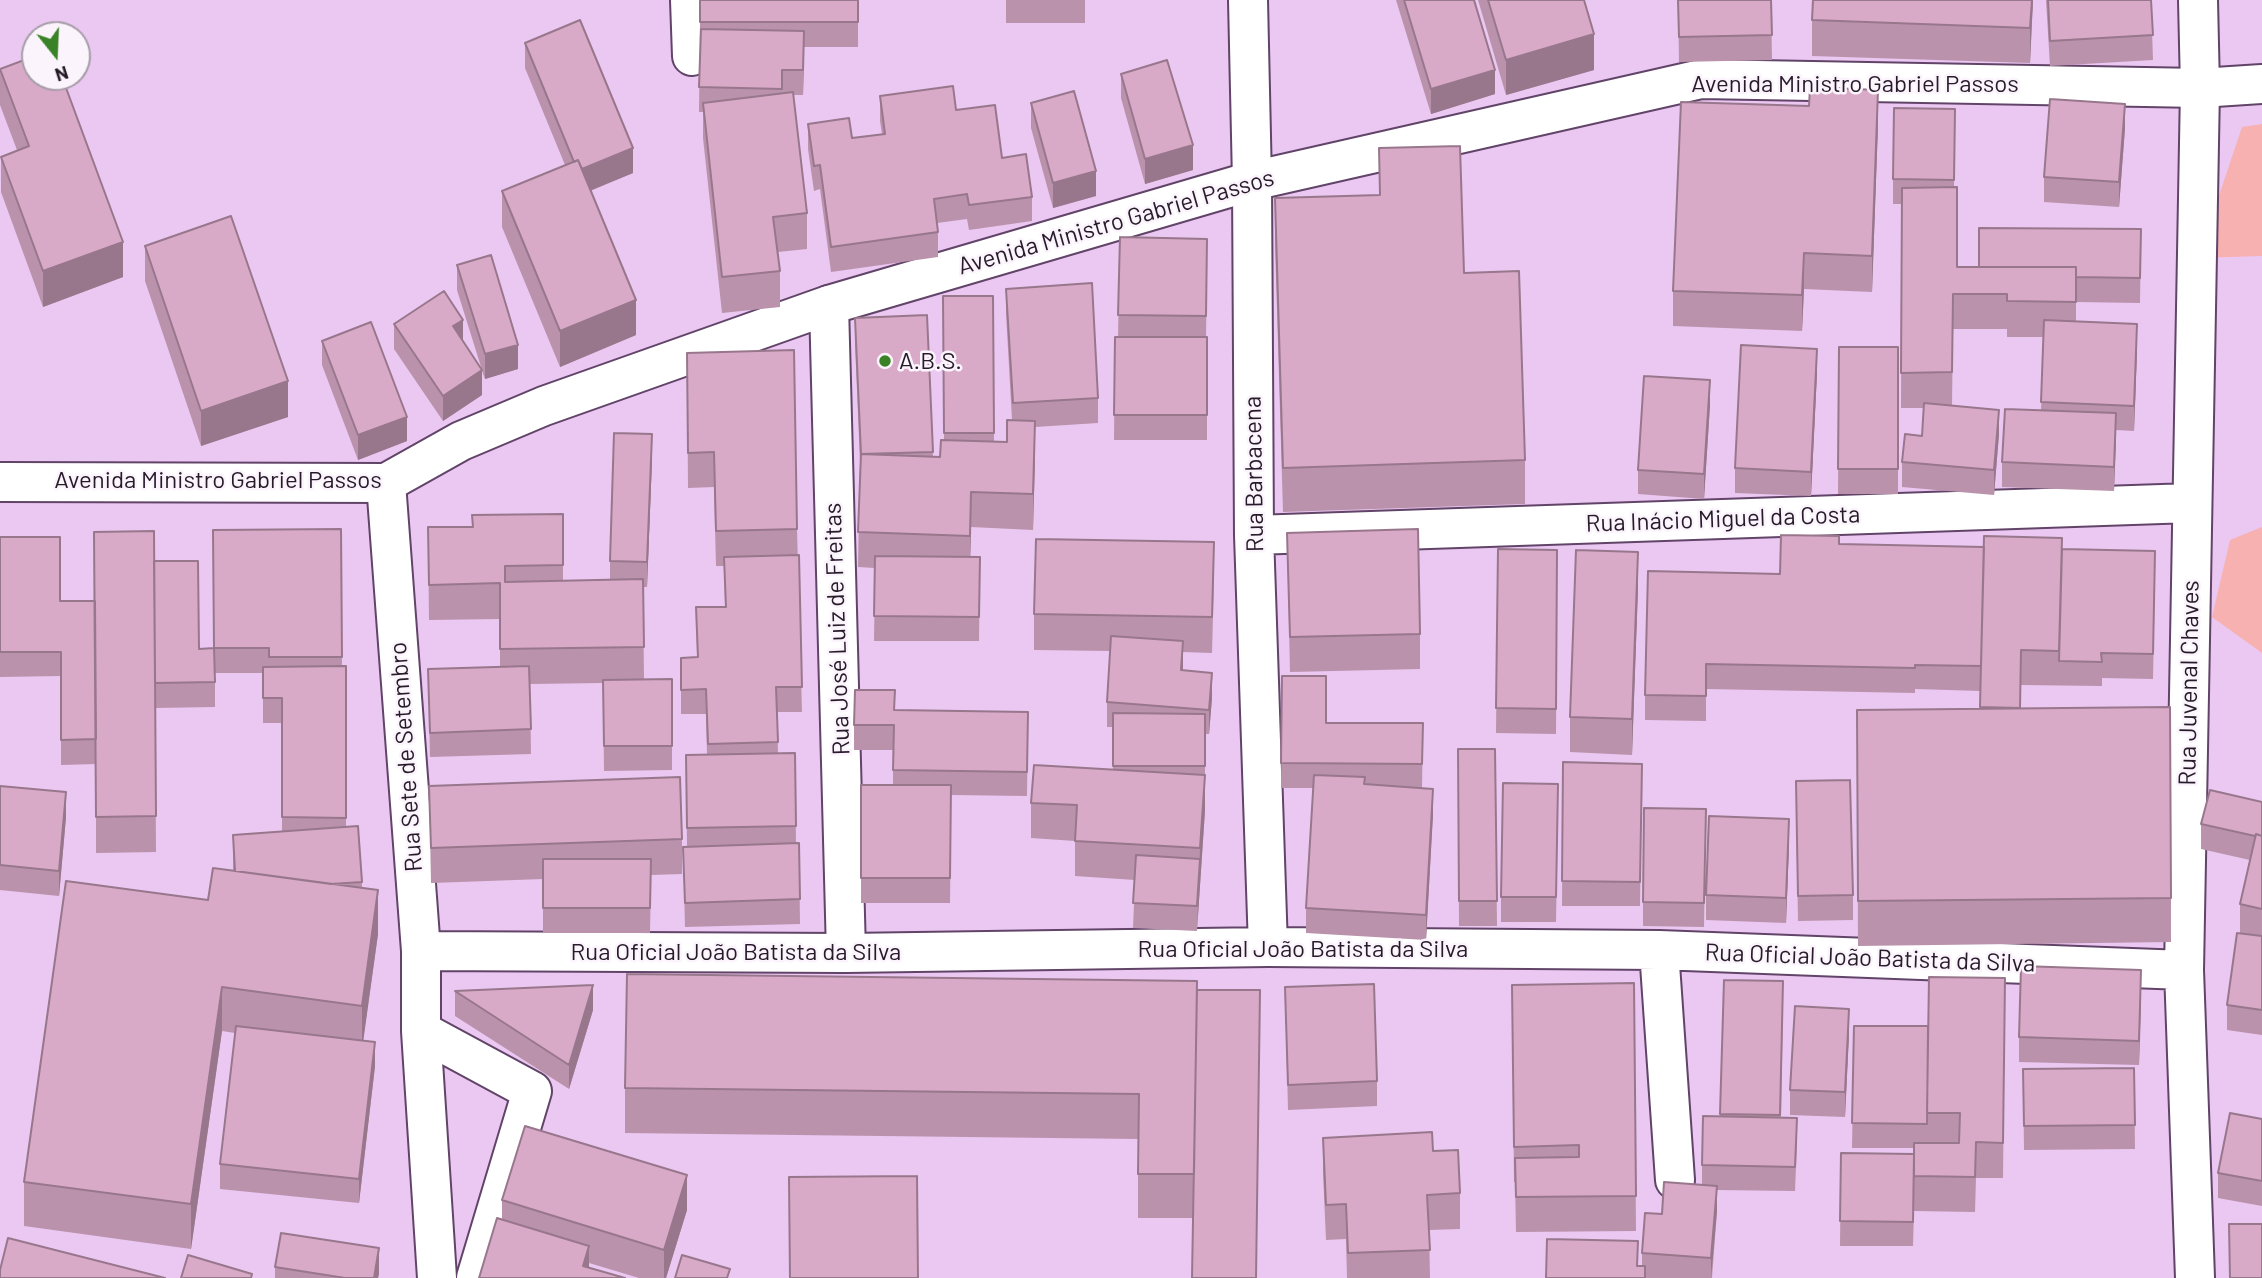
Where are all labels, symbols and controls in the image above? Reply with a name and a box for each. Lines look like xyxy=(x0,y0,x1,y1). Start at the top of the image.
north arrow xyxy=(21,21,91,91)
text: N xyxy=(52,62,72,87)
street label: Avenida Ministro Gabriel Passos xyxy=(1691,70,2019,98)
street label: Avenida Ministro Gabriel Passos xyxy=(955,163,1277,281)
place label: A.B.S. xyxy=(899,347,962,375)
marker: A.B.S. xyxy=(877,353,893,369)
street label: Rua Barbacena xyxy=(1238,396,1270,552)
street label: Avenida Ministro Gabriel Passos xyxy=(54,466,382,494)
street label: Rua Inácio Miguel da Costa xyxy=(1585,500,1861,538)
street label: Rua José Luiz de Freitas xyxy=(818,502,856,756)
street label: Rua Juvenal Chaves xyxy=(2173,580,2205,786)
street label: Rua Sete de Setembro xyxy=(384,641,428,873)
street label: Rua Oficial João Batista da Silva xyxy=(1138,935,1468,963)
street label: Rua Oficial João Batista da Silva xyxy=(571,938,901,966)
street label: Rua Oficial João Batista da Silva xyxy=(1704,938,2036,978)

